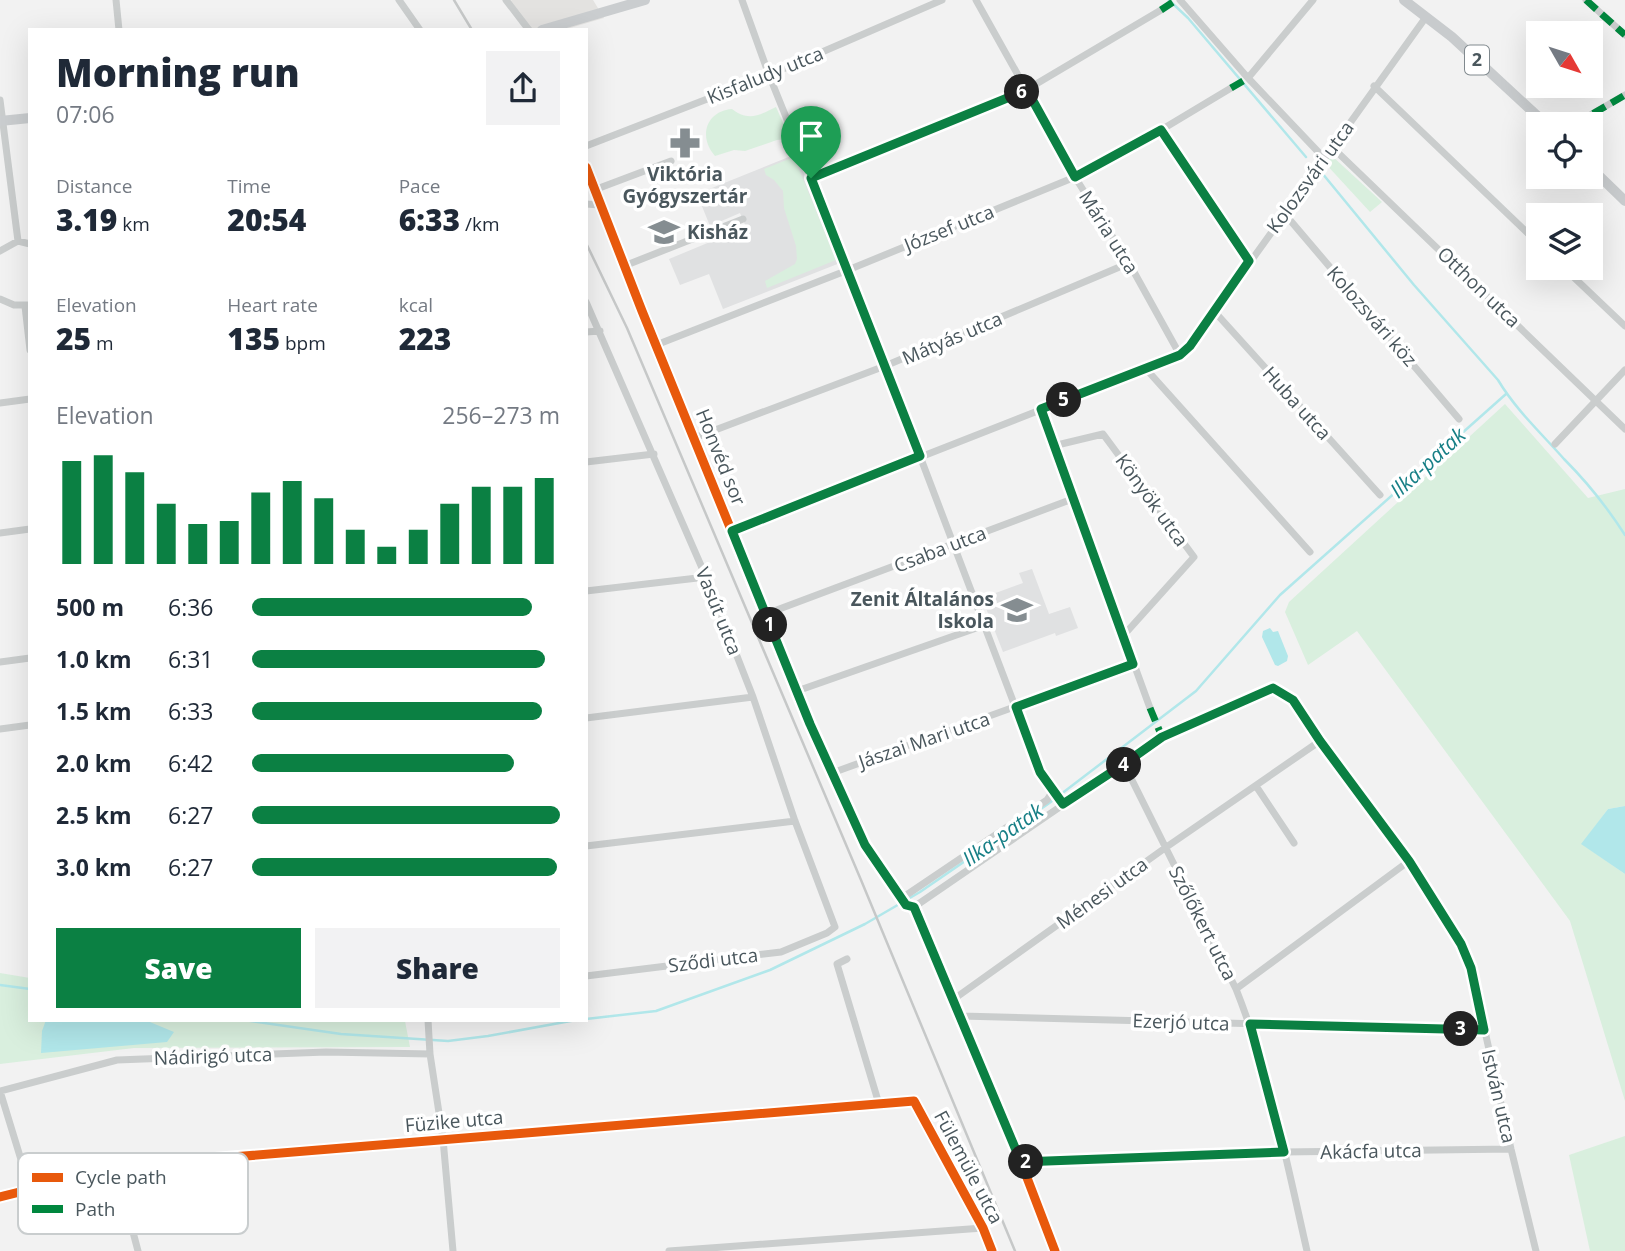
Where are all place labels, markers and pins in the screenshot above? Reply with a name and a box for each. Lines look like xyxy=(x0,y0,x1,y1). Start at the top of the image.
pin: 6 xyxy=(1004,74,1040,110)
pin xyxy=(781,106,841,178)
pharmacy icon: Viktória Gyógyszertár xyxy=(668,126,702,160)
place label: Viktória Gyógyszertár xyxy=(623,161,748,209)
school or university icon: Kisház xyxy=(647,215,681,249)
place label: Kisház xyxy=(687,219,748,245)
pin: 5 xyxy=(1046,382,1082,418)
place label: Zenit Általános Iskola xyxy=(851,586,994,634)
school or university icon: Zenit Általános Iskola xyxy=(1000,593,1034,627)
pin: 1 xyxy=(752,608,788,642)
pin: 4 xyxy=(1106,748,1142,782)
pin: 3 xyxy=(1444,1012,1478,1046)
pin: 2 xyxy=(1009,1144,1044,1180)

